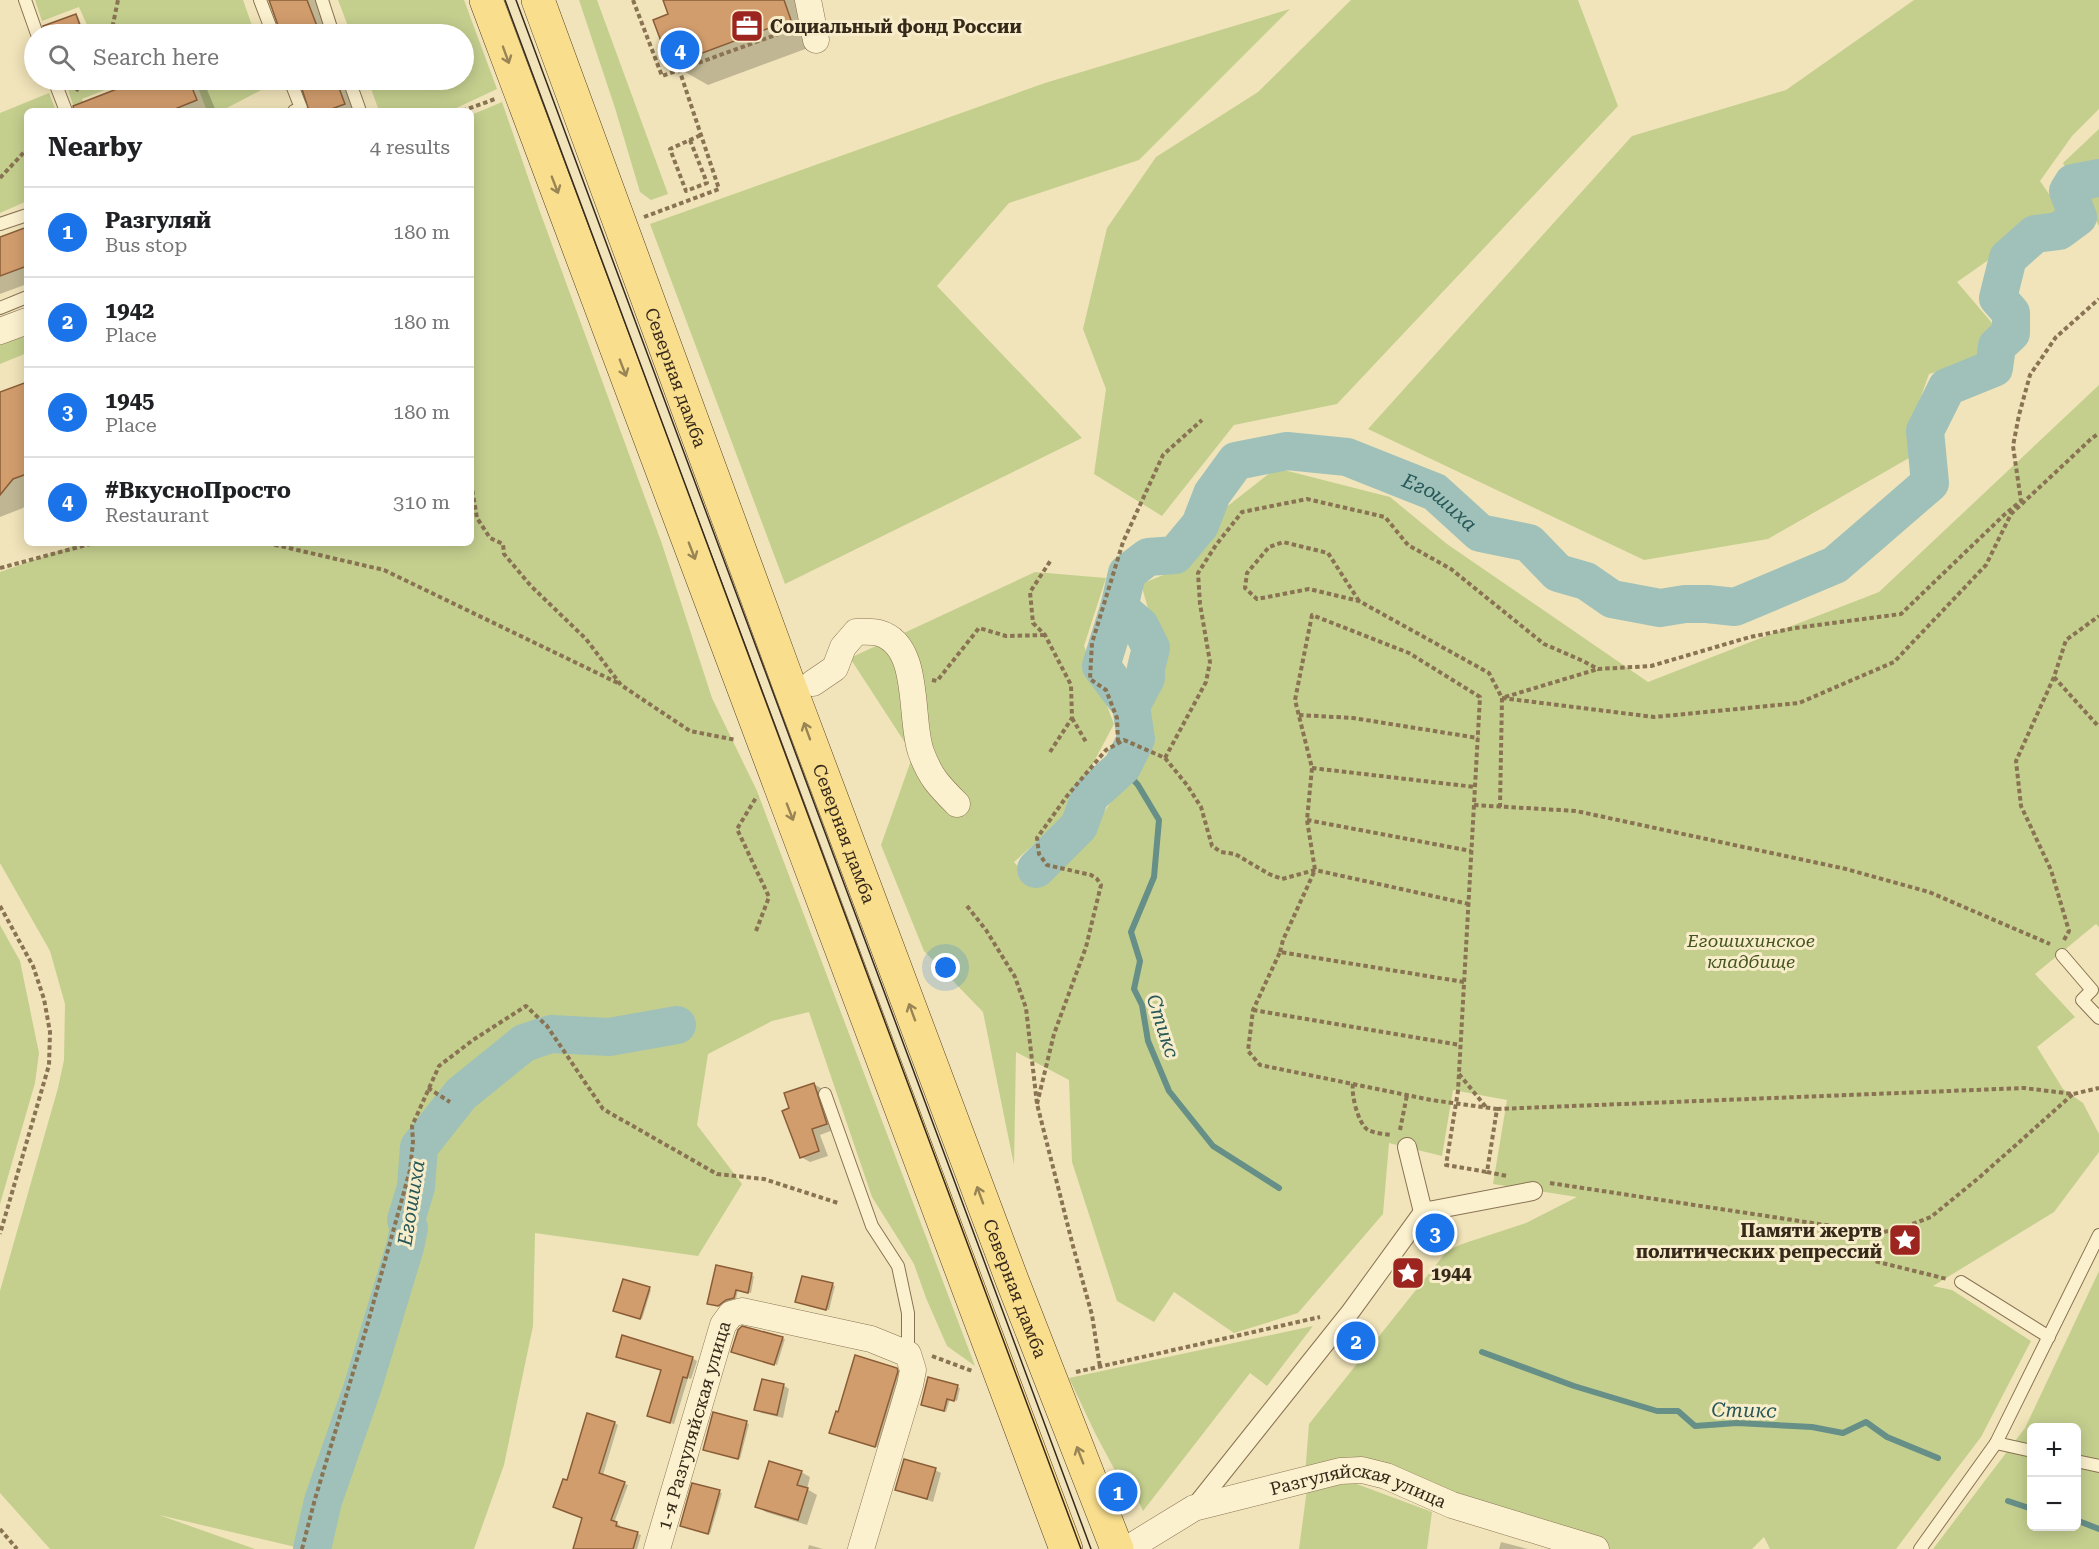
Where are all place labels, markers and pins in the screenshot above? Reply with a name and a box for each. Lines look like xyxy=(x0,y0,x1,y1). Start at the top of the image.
office icon: Социальный фонд России xyxy=(729,8,765,44)
place label: Социальный фонд России xyxy=(770,16,1022,37)
pin: 4 xyxy=(660,28,700,72)
pin: 3 xyxy=(1416,1210,1454,1256)
place label: Памяти жертв политических репрессий xyxy=(1636,1220,1882,1262)
place icon: Памяти жертв политических репрессий xyxy=(1887,1222,1923,1258)
place icon: 1944 xyxy=(1390,1255,1426,1291)
place label: 1944 xyxy=(1431,1263,1471,1284)
pin: 2 xyxy=(1336,1318,1376,1364)
pin: 1 xyxy=(1098,1470,1138,1514)

